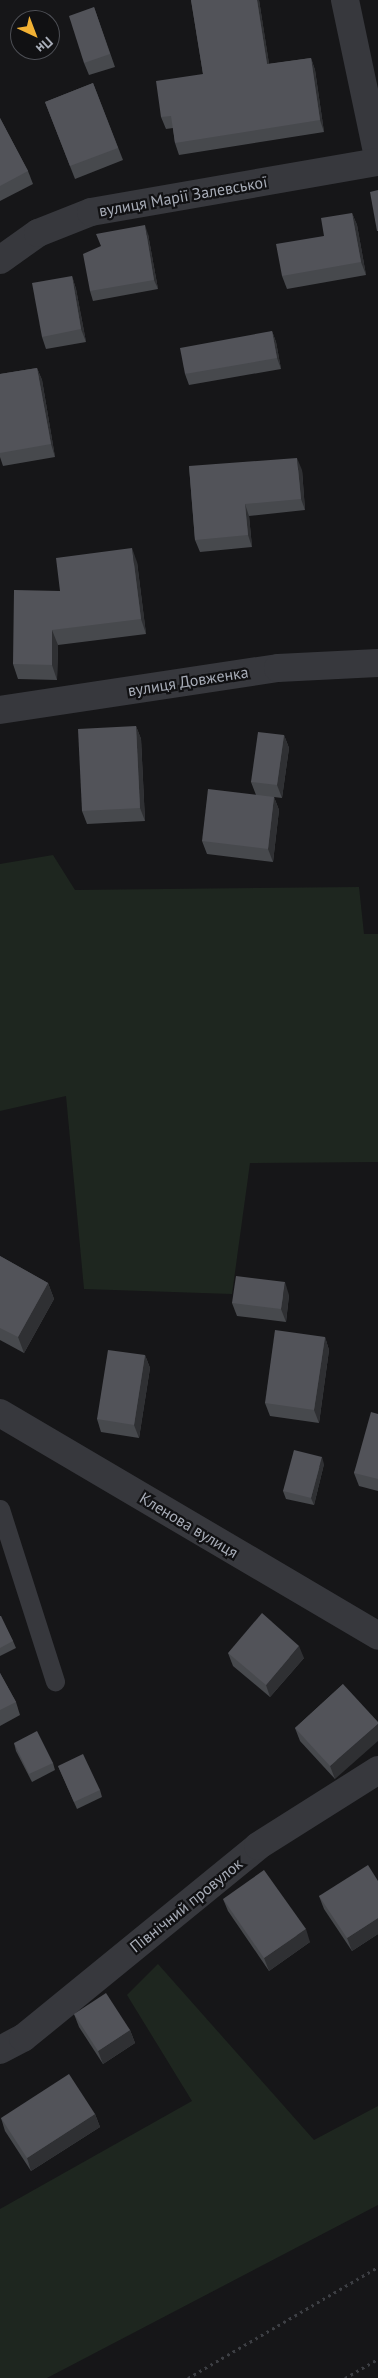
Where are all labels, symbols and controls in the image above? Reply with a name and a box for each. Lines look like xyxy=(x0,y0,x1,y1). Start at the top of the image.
north arrow xyxy=(10,10,60,60)
text: Пн xyxy=(32,33,57,57)
street label: вулиця Марії Залевської xyxy=(97,172,269,220)
street label: вулиця Довженка xyxy=(126,662,250,700)
street label: Кленова вулиця xyxy=(136,1488,242,1562)
street label: Північний провулок xyxy=(126,1854,246,1956)

